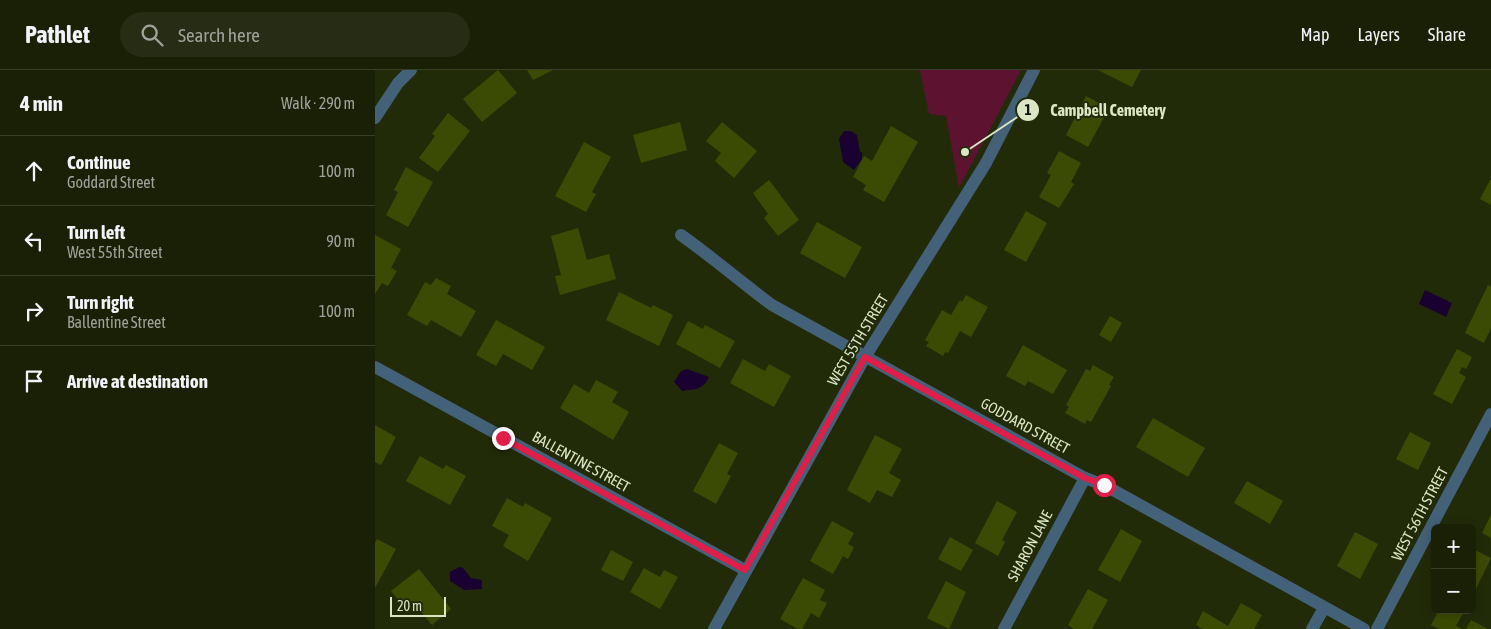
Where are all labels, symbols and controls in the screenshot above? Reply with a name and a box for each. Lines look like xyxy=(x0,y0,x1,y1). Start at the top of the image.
search box xyxy=(120,12,470,57)
text: Pathlet xyxy=(25,21,90,48)
icon: search xyxy=(138,21,166,49)
text: Search here xyxy=(178,24,260,46)
text: Map xyxy=(1300,24,1329,45)
text: Layers xyxy=(1357,24,1400,45)
text: Share xyxy=(1428,24,1466,45)
text: 4 min xyxy=(20,91,63,115)
text: Walk · 290 m xyxy=(281,94,355,112)
callout: Campbell Cemetery xyxy=(1015,95,1176,126)
text: 1 xyxy=(1024,101,1032,118)
text: Campbell Cemetery xyxy=(1050,101,1166,119)
text: Continue xyxy=(67,151,131,173)
icon: ahead xyxy=(20,157,48,185)
text: 100 m xyxy=(319,162,355,180)
text: Goddard Street xyxy=(67,173,155,191)
text: Turn left xyxy=(67,221,125,243)
icon: left xyxy=(20,227,48,255)
text: 90 m xyxy=(326,232,355,250)
text: West 55th Street xyxy=(67,243,163,261)
text: Turn right xyxy=(67,291,134,313)
street label: WEST 55TH STREET xyxy=(824,291,892,388)
icon: right xyxy=(20,297,48,325)
text: 100 m xyxy=(319,302,355,320)
text: Ballentine Street xyxy=(67,313,166,331)
icon: arrive xyxy=(20,367,48,395)
text: Arrive at destination xyxy=(67,370,208,392)
street label: GODDARD STREET xyxy=(978,394,1073,457)
route end xyxy=(492,427,515,450)
street label: BALLENTINE STREET xyxy=(530,428,633,496)
street label: WEST 56TH STREET xyxy=(1388,464,1452,563)
route start xyxy=(1093,474,1116,497)
street label: SHARON LANE xyxy=(1004,507,1056,584)
map controls xyxy=(1431,524,1476,614)
button: + xyxy=(1431,524,1476,569)
button: − xyxy=(1431,569,1476,614)
scale bar xyxy=(390,594,446,617)
text: 20 m xyxy=(397,598,422,614)

